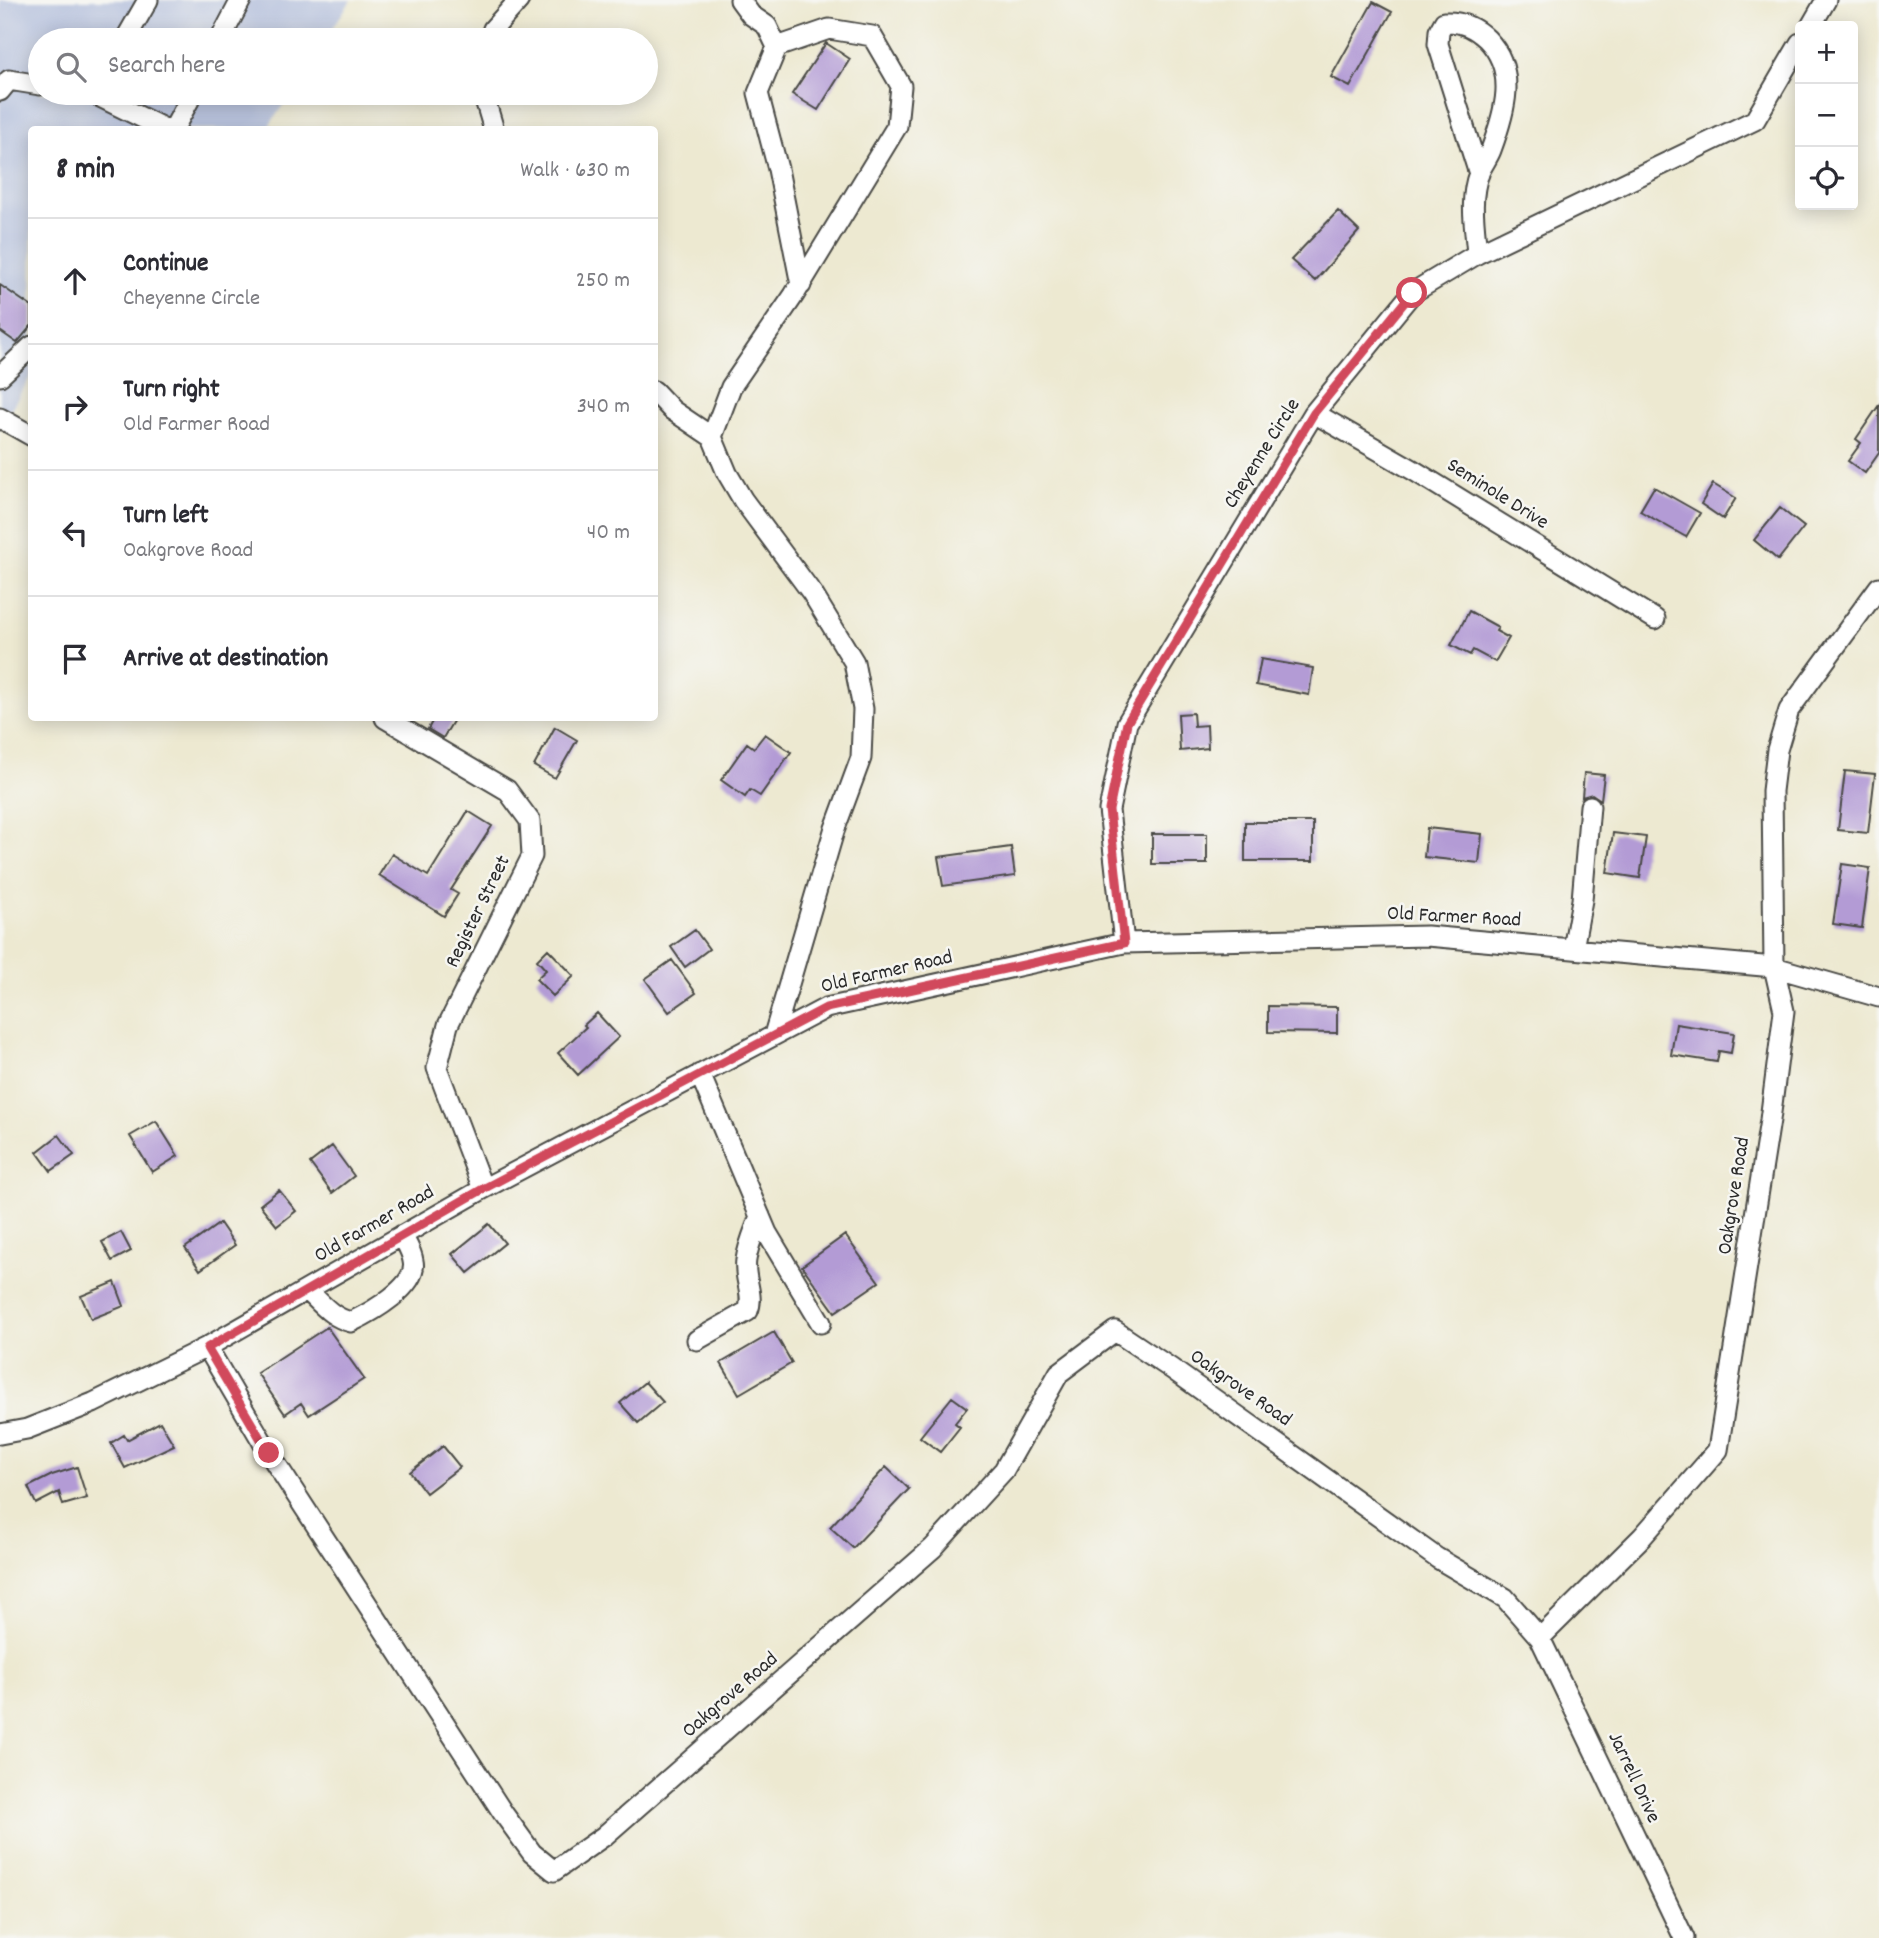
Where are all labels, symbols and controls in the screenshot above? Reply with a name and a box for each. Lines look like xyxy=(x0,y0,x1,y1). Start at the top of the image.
map controls xyxy=(1795,21,1858,210)
button: + xyxy=(1795,21,1858,84)
search box xyxy=(28,28,658,105)
icon: search xyxy=(52,48,90,86)
text: Search here xyxy=(108,48,226,85)
button: − xyxy=(1795,84,1858,147)
button: locate xyxy=(1795,147,1858,210)
text: 8 min xyxy=(56,150,115,193)
text: Walk · 630 m xyxy=(520,155,630,188)
text: Continue xyxy=(123,246,208,283)
icon: ahead xyxy=(56,262,94,300)
text: 250 m xyxy=(576,265,630,298)
route start xyxy=(1396,277,1427,308)
text: Cheyenne Circle xyxy=(123,283,260,316)
text: Turn right xyxy=(123,372,220,409)
icon: right xyxy=(56,388,94,426)
text: 340 m xyxy=(577,391,630,424)
street label: Cheyenne Circle xyxy=(1217,393,1309,515)
text: Old Farmer Road xyxy=(123,409,270,442)
street label: Seminole Drive xyxy=(1440,452,1554,538)
text: Turn left xyxy=(123,498,209,535)
icon: left xyxy=(56,514,94,552)
text: 40 m xyxy=(587,517,630,550)
text: Oakgrove Road xyxy=(123,535,253,568)
icon: arrive xyxy=(56,640,94,678)
text: Arrive at destination xyxy=(123,641,328,678)
street label: Register Street xyxy=(439,850,519,973)
street label: Old Farmer Road xyxy=(1386,900,1522,936)
street label: Old Farmer Road xyxy=(818,943,956,1003)
street label: Oakgrove Road xyxy=(1711,1135,1759,1257)
street label: Old Farmer Road xyxy=(309,1178,441,1272)
street label: Oakgrove Road xyxy=(1183,1343,1297,1435)
route end xyxy=(253,1437,284,1468)
street label: Oakgrove Road xyxy=(676,1646,786,1746)
street label: Jarrell Drive xyxy=(1599,1727,1667,1829)

